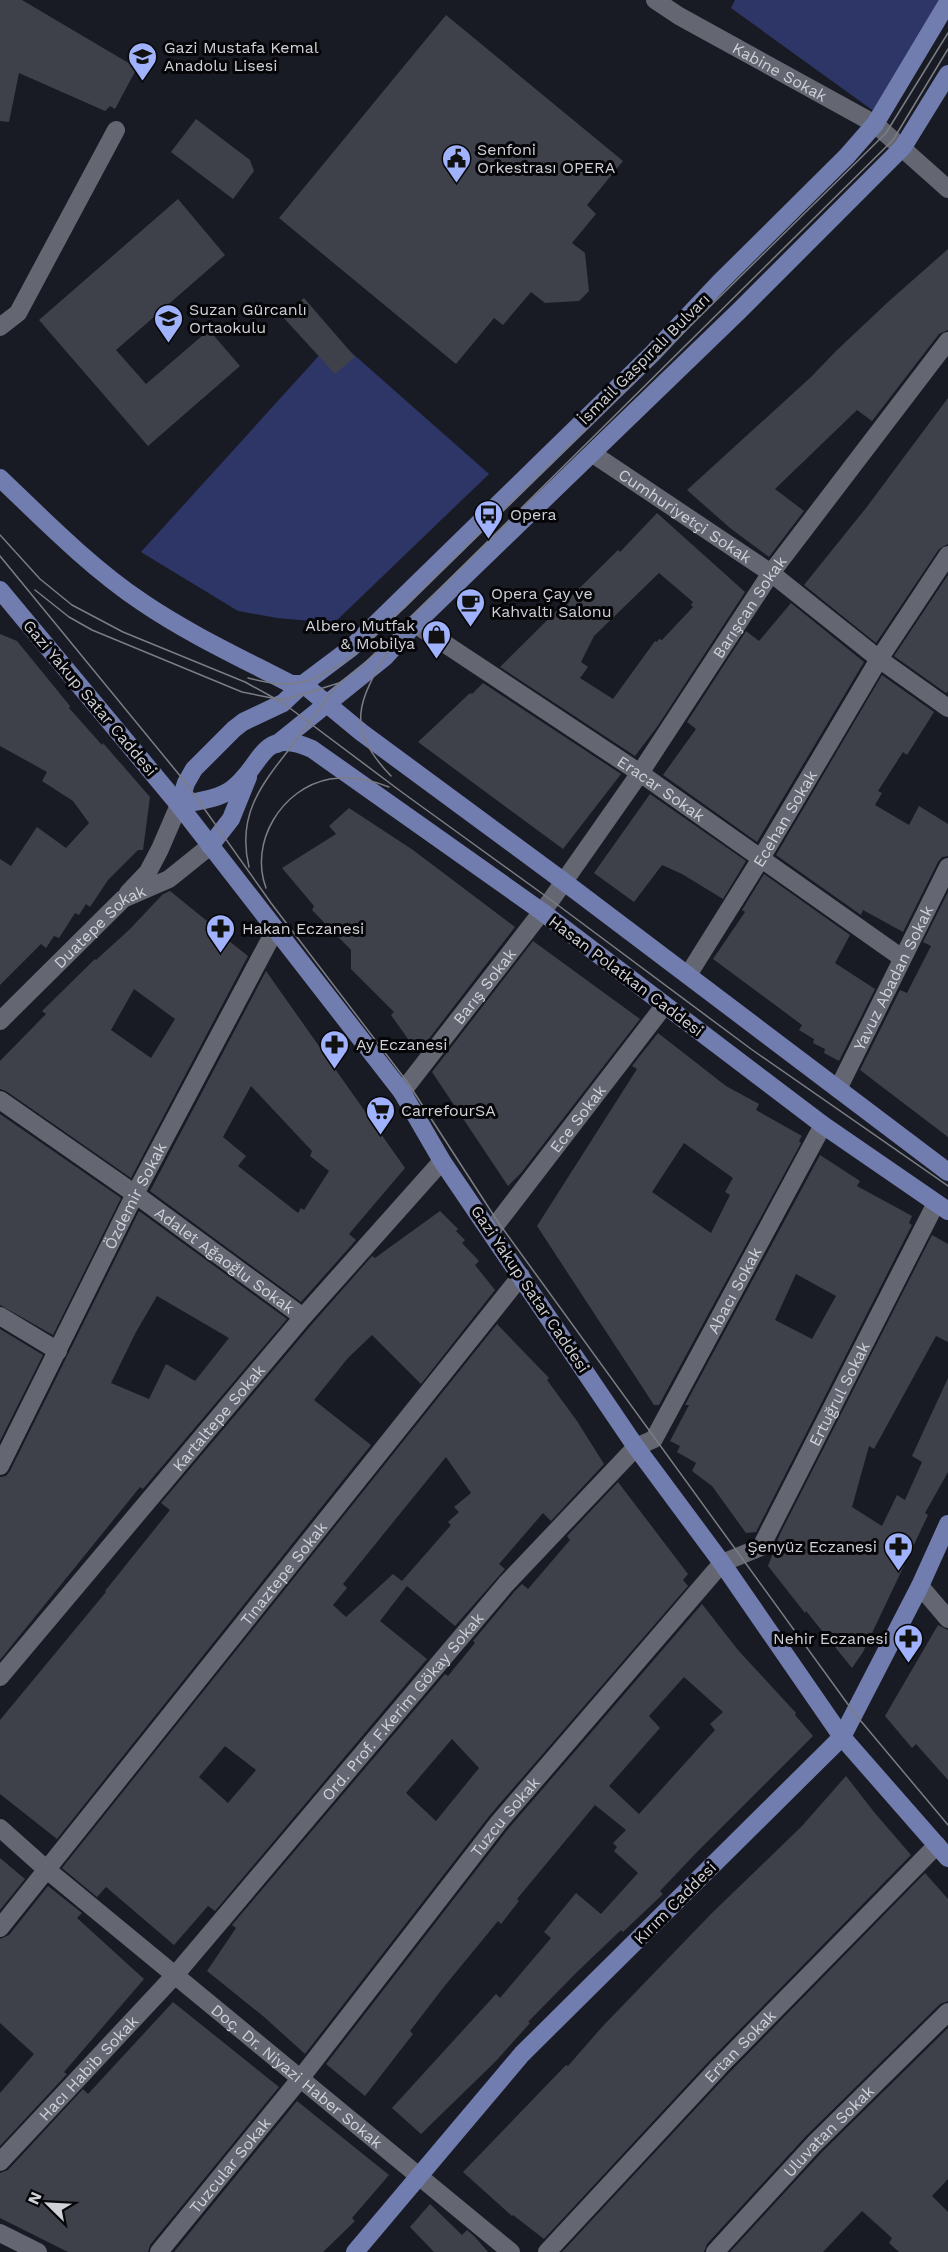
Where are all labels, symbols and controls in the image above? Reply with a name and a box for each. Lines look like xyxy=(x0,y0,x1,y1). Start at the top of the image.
place label: Gazi Mustafa Kemal Anadolu Lisesi xyxy=(164,38,319,75)
street label: Kabine Sokak xyxy=(729,38,831,105)
school or university icon: Gazi Mustafa Kemal Anadolu Lisesi xyxy=(127,40,159,82)
place label: Senfoni Orkestrası OPERA xyxy=(477,140,616,177)
public building icon: Senfoni Orkestrası OPERA xyxy=(440,142,472,184)
street label: İsmail Gaspıralı Bulvarı xyxy=(575,290,713,428)
place label: Suzan Gürcanlı Ortaokulu xyxy=(189,300,307,337)
school or university icon: Suzan Gürcanlı Ortaokulu xyxy=(152,302,184,344)
street label: Cumhuriyetçi Sokak xyxy=(615,464,756,567)
bus stop icon: Opera xyxy=(473,498,505,540)
place label: Opera xyxy=(510,505,557,524)
street label: Barışcan Sokak xyxy=(708,552,790,662)
place label: Opera Çay ve Kahvaltı Salonu xyxy=(491,584,612,621)
cafe icon: Opera Çay ve Kahvaltı Salonu xyxy=(454,586,486,628)
street label: Gazi Yakup Satar Caddesi xyxy=(19,616,161,780)
place label: Albero Mutfak & Mobilya xyxy=(305,616,415,653)
shop icon: Albero Mutfak & Mobilya xyxy=(420,618,452,660)
street label: Eracar Sokak xyxy=(614,751,709,825)
street label: Ecehan Sokak xyxy=(749,767,821,870)
street label: Duatepe Sokak xyxy=(49,881,148,972)
street label: Yavuz Abadan Sokak xyxy=(849,902,937,1053)
pharmacy icon: Hakan Eczanesi xyxy=(205,912,237,954)
street label: Hasan Polatkan Caddesi xyxy=(545,912,707,1040)
place label: Hakan Eczanesi xyxy=(242,919,364,938)
street label: Barış Sokak xyxy=(449,944,520,1028)
pharmacy icon: Ay Eczanesi xyxy=(319,1028,351,1070)
place label: Ay Eczanesi xyxy=(356,1035,447,1054)
street label: Ece Sokak xyxy=(545,1081,610,1156)
supermarket icon: CarrefourSA xyxy=(364,1094,396,1136)
place label: CarrefourSA xyxy=(401,1101,496,1120)
street label: Özdemir Sokak xyxy=(100,1139,170,1252)
street label: Adalet Ağaoğlu Sokak xyxy=(151,1202,299,1317)
street label: Gazi Yakup Satar Caddesi xyxy=(467,1202,593,1376)
street label: Abacı Sokak xyxy=(703,1244,765,1337)
street label: Ertuğrul Sokak xyxy=(804,1338,873,1449)
street label: Kartaltepe Sokak xyxy=(168,1360,269,1475)
street label: Tınaztepe Sokak xyxy=(236,1517,331,1629)
pharmacy icon: Şenyüz Eczanesi xyxy=(882,1530,914,1572)
place label: Şenyüz Eczanesi xyxy=(747,1537,877,1556)
street label: Ord. Prof. F.Kerim Gökay Sokak xyxy=(318,1609,487,1804)
pharmacy icon: Nehir Eczanesi xyxy=(893,1622,925,1664)
place label: Nehir Eczanesi xyxy=(773,1629,888,1648)
street label: Tuzcu Sokak xyxy=(466,1773,543,1860)
street label: Kırım Caddesi xyxy=(630,1858,720,1948)
street label: Doç. Dr. Niyazi Haber Sokak xyxy=(208,2000,387,2152)
street label: Ertan Sokak xyxy=(700,2006,779,2086)
street label: Hacı Habib Sokak xyxy=(34,2011,142,2124)
street label: Uluvatan Sokak xyxy=(779,2081,878,2181)
street label: Tuzcular Sokak xyxy=(185,2113,274,2217)
north arrow xyxy=(18,2174,78,2234)
text: N xyxy=(24,2189,46,2207)

